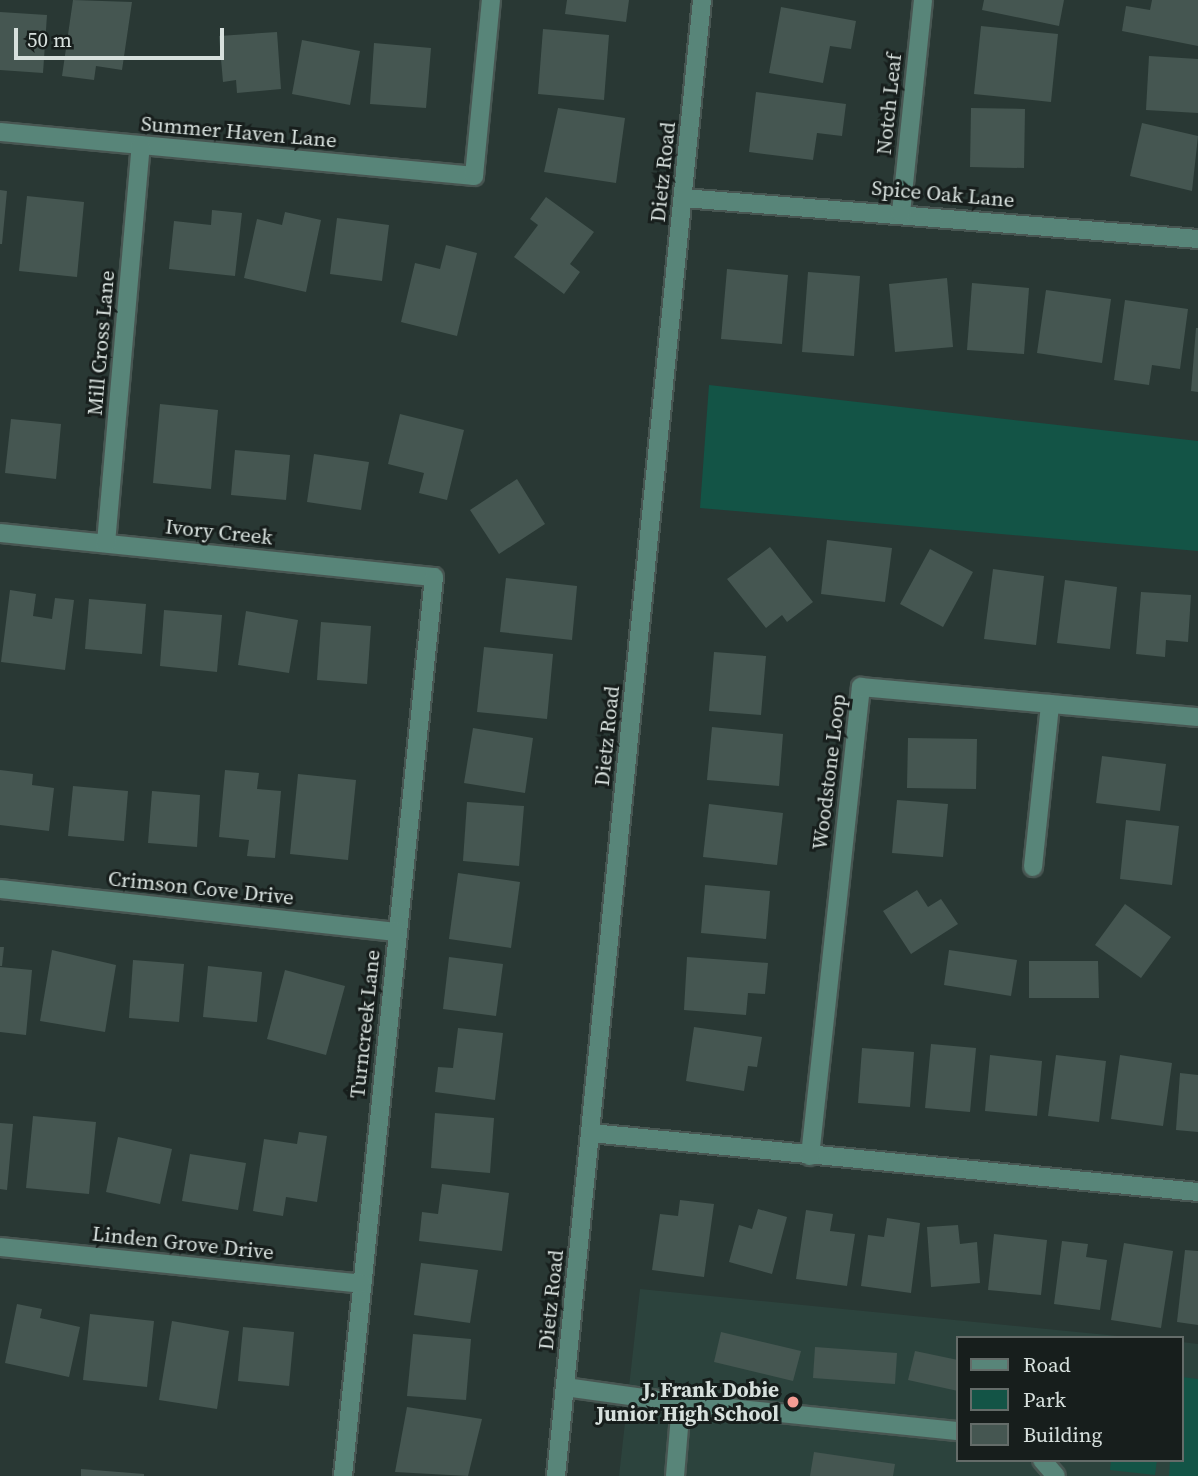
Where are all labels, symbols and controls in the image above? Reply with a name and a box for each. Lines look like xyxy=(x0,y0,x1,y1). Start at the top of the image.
scale bar xyxy=(18,14,228,58)
text: 50 m xyxy=(27,25,72,54)
street label: Notch Leaf xyxy=(871,52,907,156)
street label: Summer Haven Lane xyxy=(140,111,338,153)
street label: Dietz Road xyxy=(645,121,681,223)
street label: Spice Oak Lane xyxy=(871,175,1015,213)
street label: Mill Cross Lane xyxy=(82,269,120,417)
street label: Ivory Creek xyxy=(164,514,274,550)
street label: Dietz Road xyxy=(589,685,625,787)
street label: Woodstone Loop xyxy=(807,693,851,851)
street label: Crimson Cove Drive xyxy=(107,866,295,910)
street label: Turncreek Lane xyxy=(345,949,385,1099)
street label: Linden Grove Drive xyxy=(91,1221,275,1265)
street label: Dietz Road xyxy=(533,1249,569,1351)
legend xyxy=(956,1336,1184,1462)
text: Road xyxy=(1023,1350,1071,1379)
place label: J. Frank Dobie Junior High School xyxy=(596,1377,779,1427)
text: Park xyxy=(1023,1385,1066,1414)
marker: J. Frank Dobie Junior High School xyxy=(785,1394,801,1410)
text: Building xyxy=(1023,1420,1102,1449)

